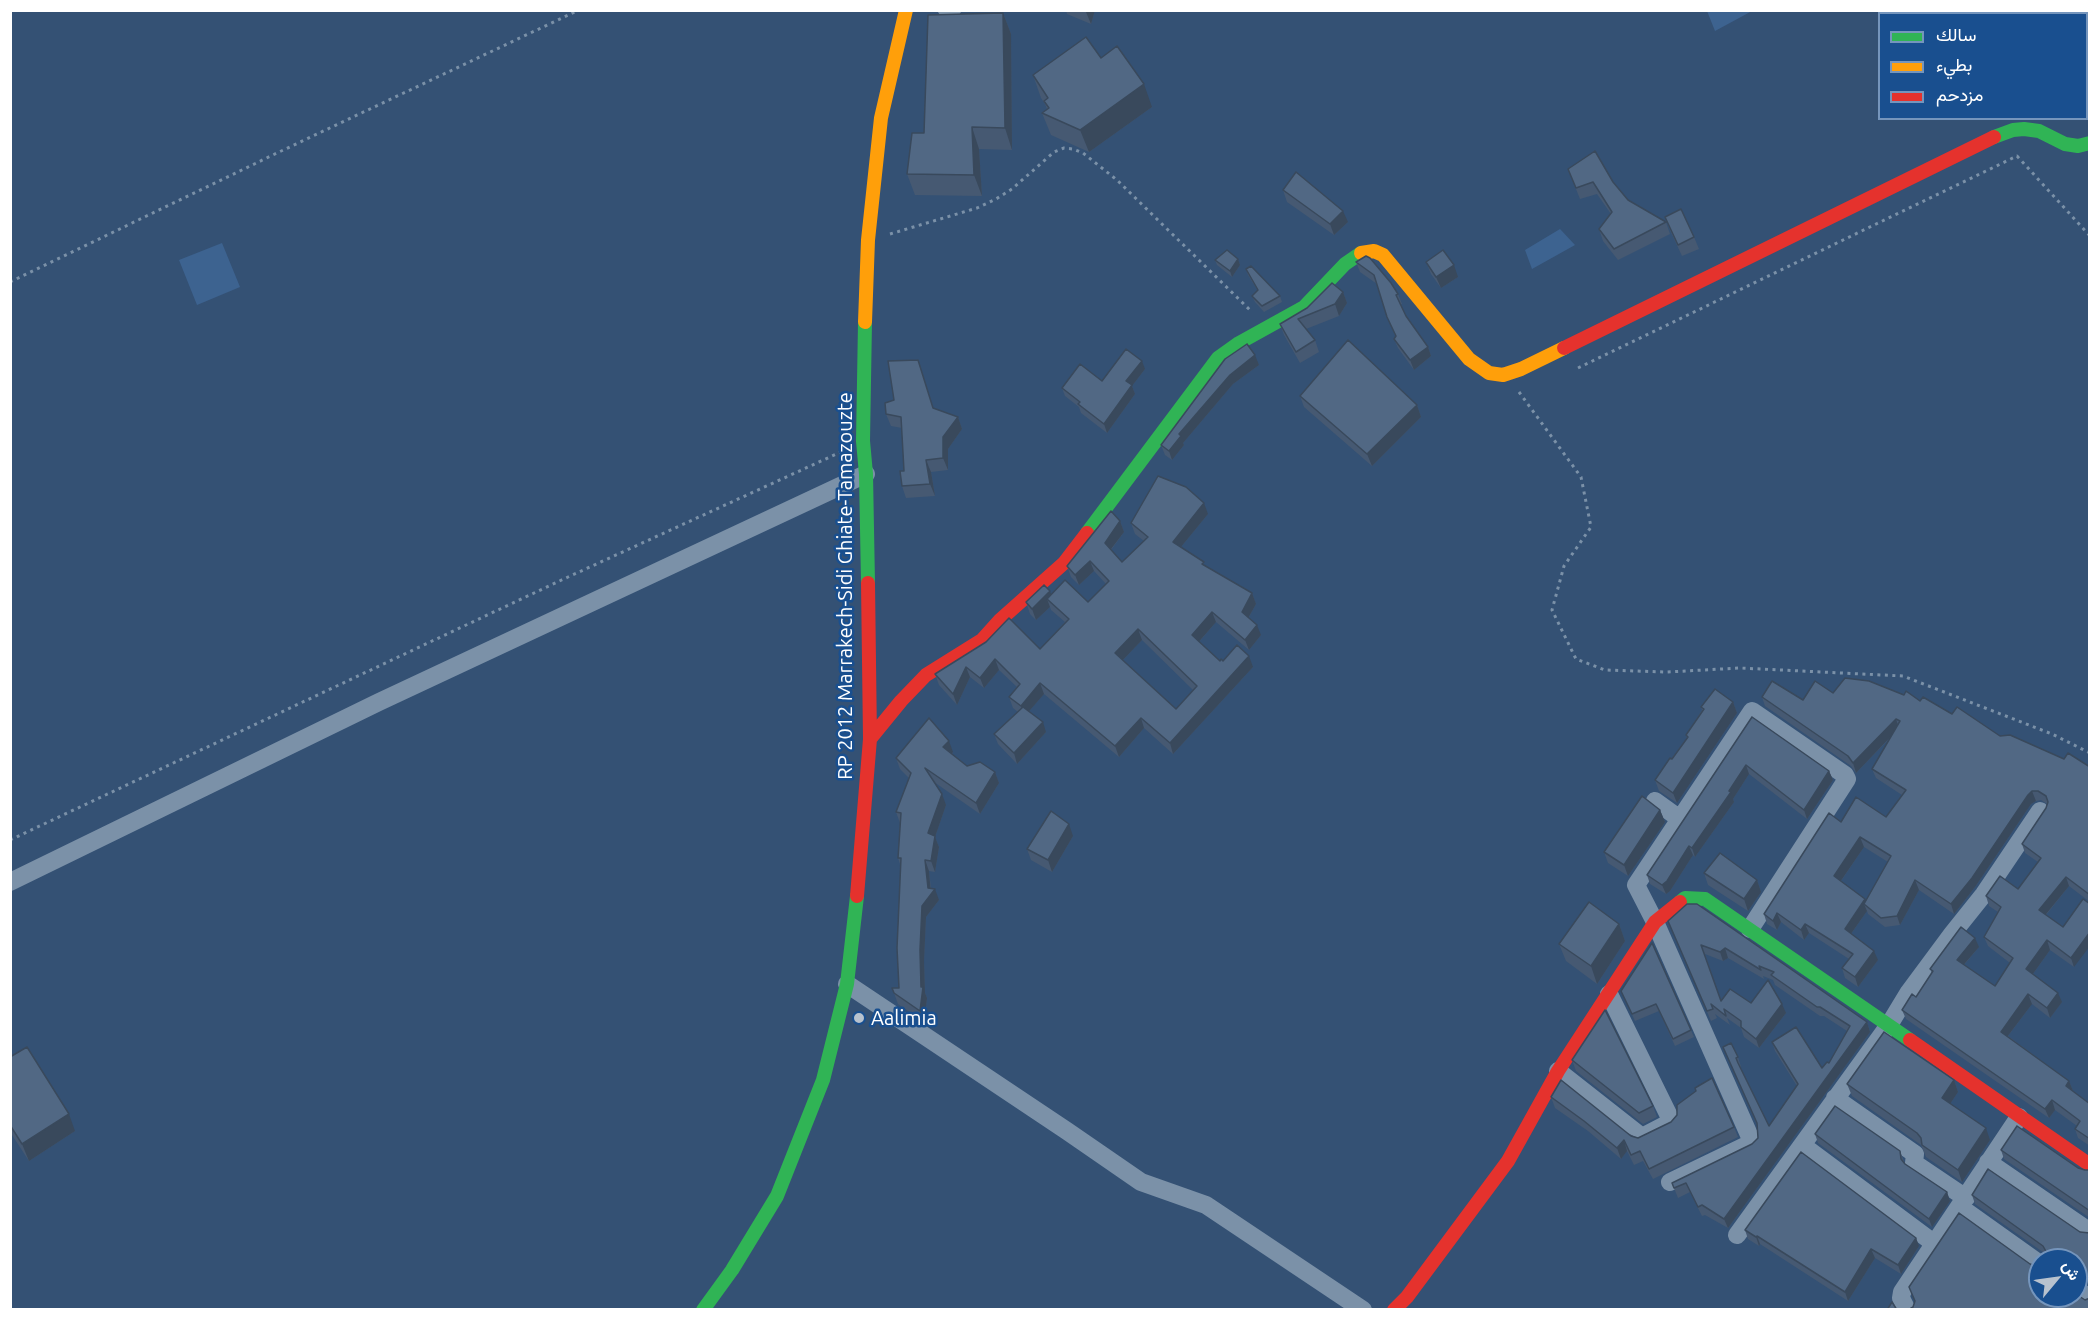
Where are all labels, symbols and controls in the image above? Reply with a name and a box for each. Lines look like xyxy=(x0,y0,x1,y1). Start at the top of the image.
legend xyxy=(1878,12,2088,120)
text: سالك xyxy=(1936,24,1976,44)
text: بطيء xyxy=(1936,54,1972,74)
text: مزدحم xyxy=(1936,84,1983,104)
street label: RP 2012 Marrakech-Sidi Ghiate-Tamazouzte xyxy=(833,392,857,780)
place label: Aalimia xyxy=(871,1006,937,1030)
marker: Aalimia xyxy=(852,1011,866,1025)
north arrow xyxy=(2028,1248,2088,1308)
text: ش xyxy=(2059,1257,2085,1283)

